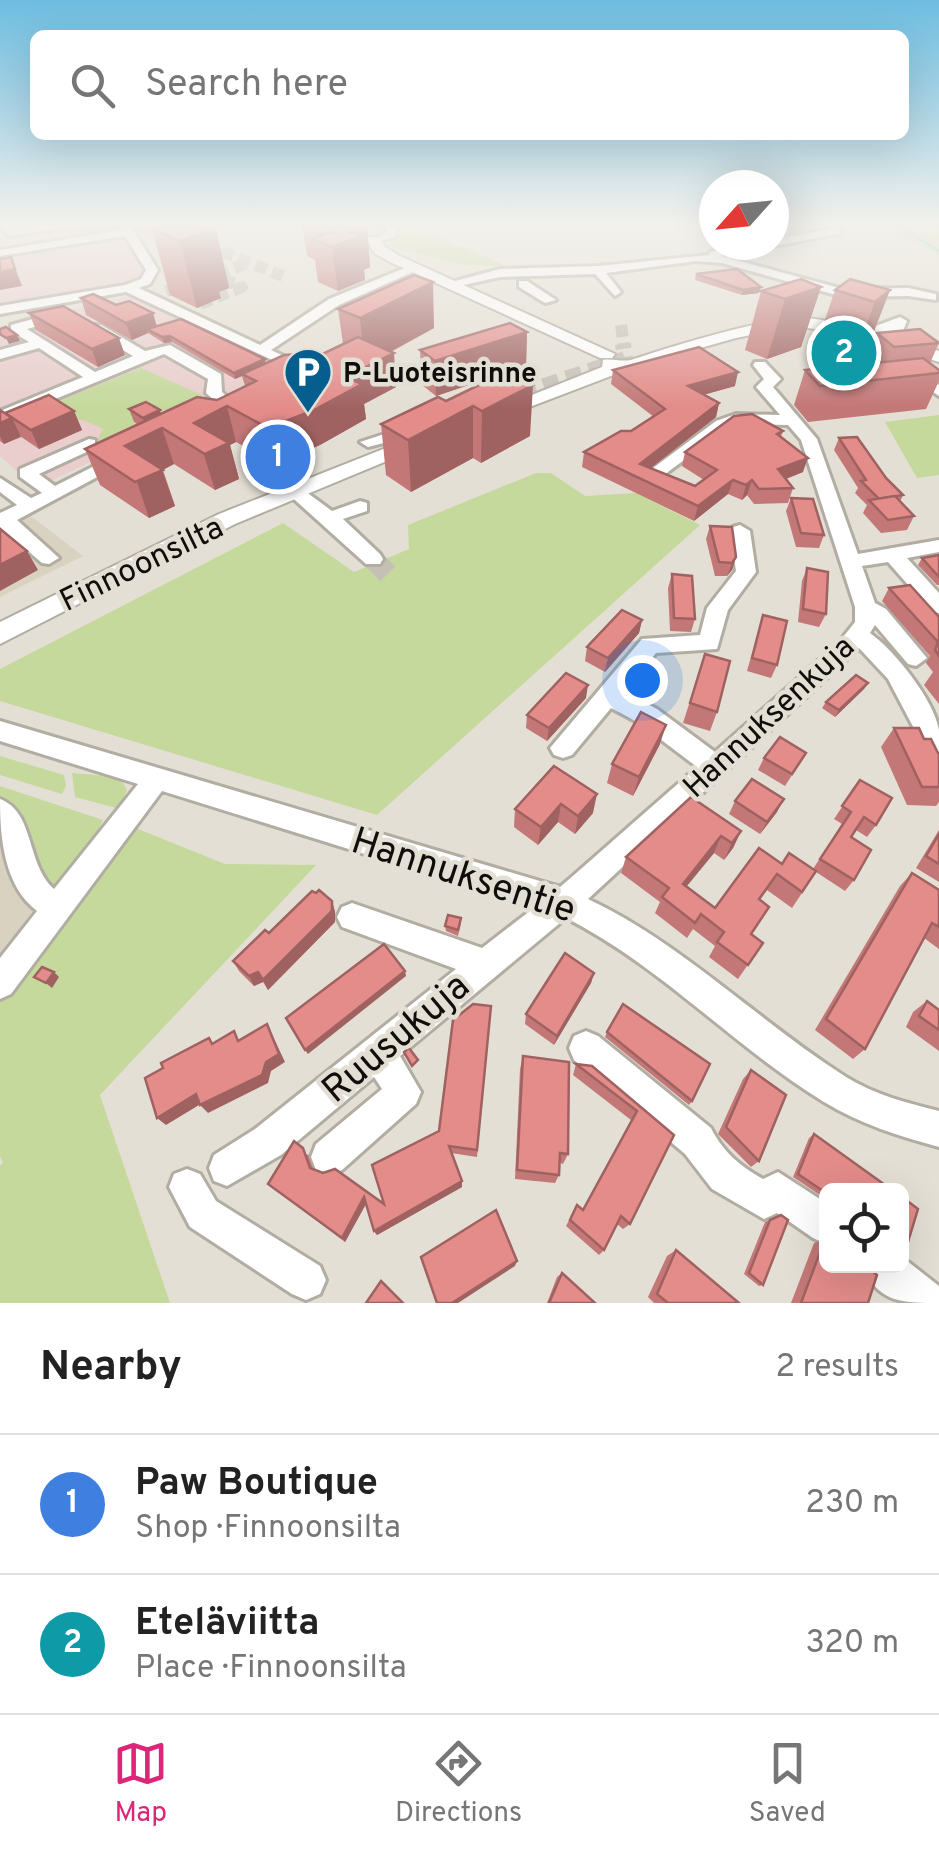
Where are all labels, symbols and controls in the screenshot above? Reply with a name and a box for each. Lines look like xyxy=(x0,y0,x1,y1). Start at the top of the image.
search box xyxy=(30,30,909,140)
icon: search xyxy=(65,58,120,113)
text: Search here xyxy=(145,61,348,110)
north arrow xyxy=(699,170,789,260)
pin: 2 xyxy=(812,316,876,390)
parking icon: P-Luoteisrinne xyxy=(282,346,334,414)
place label: P-Luoteisrinne xyxy=(343,357,537,393)
pin: 1 xyxy=(246,420,310,494)
street label: Finnoonsilta xyxy=(54,509,231,623)
street label: Hannuksenkuja xyxy=(676,628,864,808)
your location xyxy=(617,655,668,706)
street label: Hannuksentie xyxy=(345,818,581,937)
street label: Ruusukuja xyxy=(313,964,481,1116)
map controls xyxy=(819,1183,909,1273)
button: locate xyxy=(819,1183,909,1273)
text: Nearby xyxy=(40,1342,182,1395)
text: 2 results xyxy=(775,1348,899,1388)
text: Paw Boutique xyxy=(135,1460,378,1509)
text: 1 xyxy=(66,1484,79,1524)
text: 230 m xyxy=(805,1484,899,1524)
text: Shop · Finnoonsilta xyxy=(135,1509,401,1549)
text: Eteläviitta xyxy=(135,1600,320,1649)
text: 2 xyxy=(63,1624,82,1664)
text: 320 m xyxy=(806,1624,899,1664)
text: Place · Finnoonsilta xyxy=(135,1649,407,1689)
tab: Map xyxy=(113,1736,168,1832)
tab: Directions xyxy=(395,1736,522,1832)
tab: Saved xyxy=(749,1736,826,1832)

